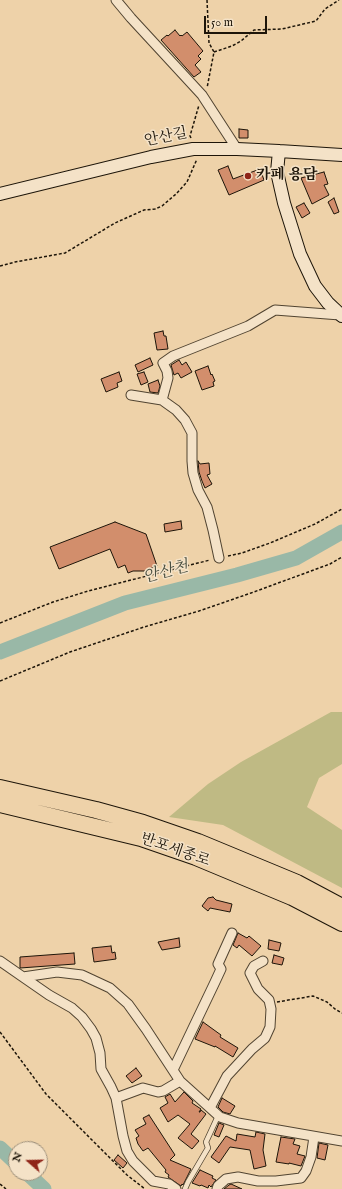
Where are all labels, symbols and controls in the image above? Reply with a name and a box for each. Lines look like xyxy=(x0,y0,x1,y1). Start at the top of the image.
scale bar xyxy=(206,8,269,34)
text: 50 m xyxy=(211,15,233,30)
street label: 안산길 xyxy=(143,125,189,151)
place label: 카페 용담 xyxy=(256,167,317,185)
marker: 카페 용담 xyxy=(243,171,253,181)
water label: 안산천 xyxy=(141,558,191,588)
street label: 반포세종로 xyxy=(138,831,212,871)
north arrow xyxy=(8,1141,48,1181)
text: N xyxy=(9,1150,26,1164)

